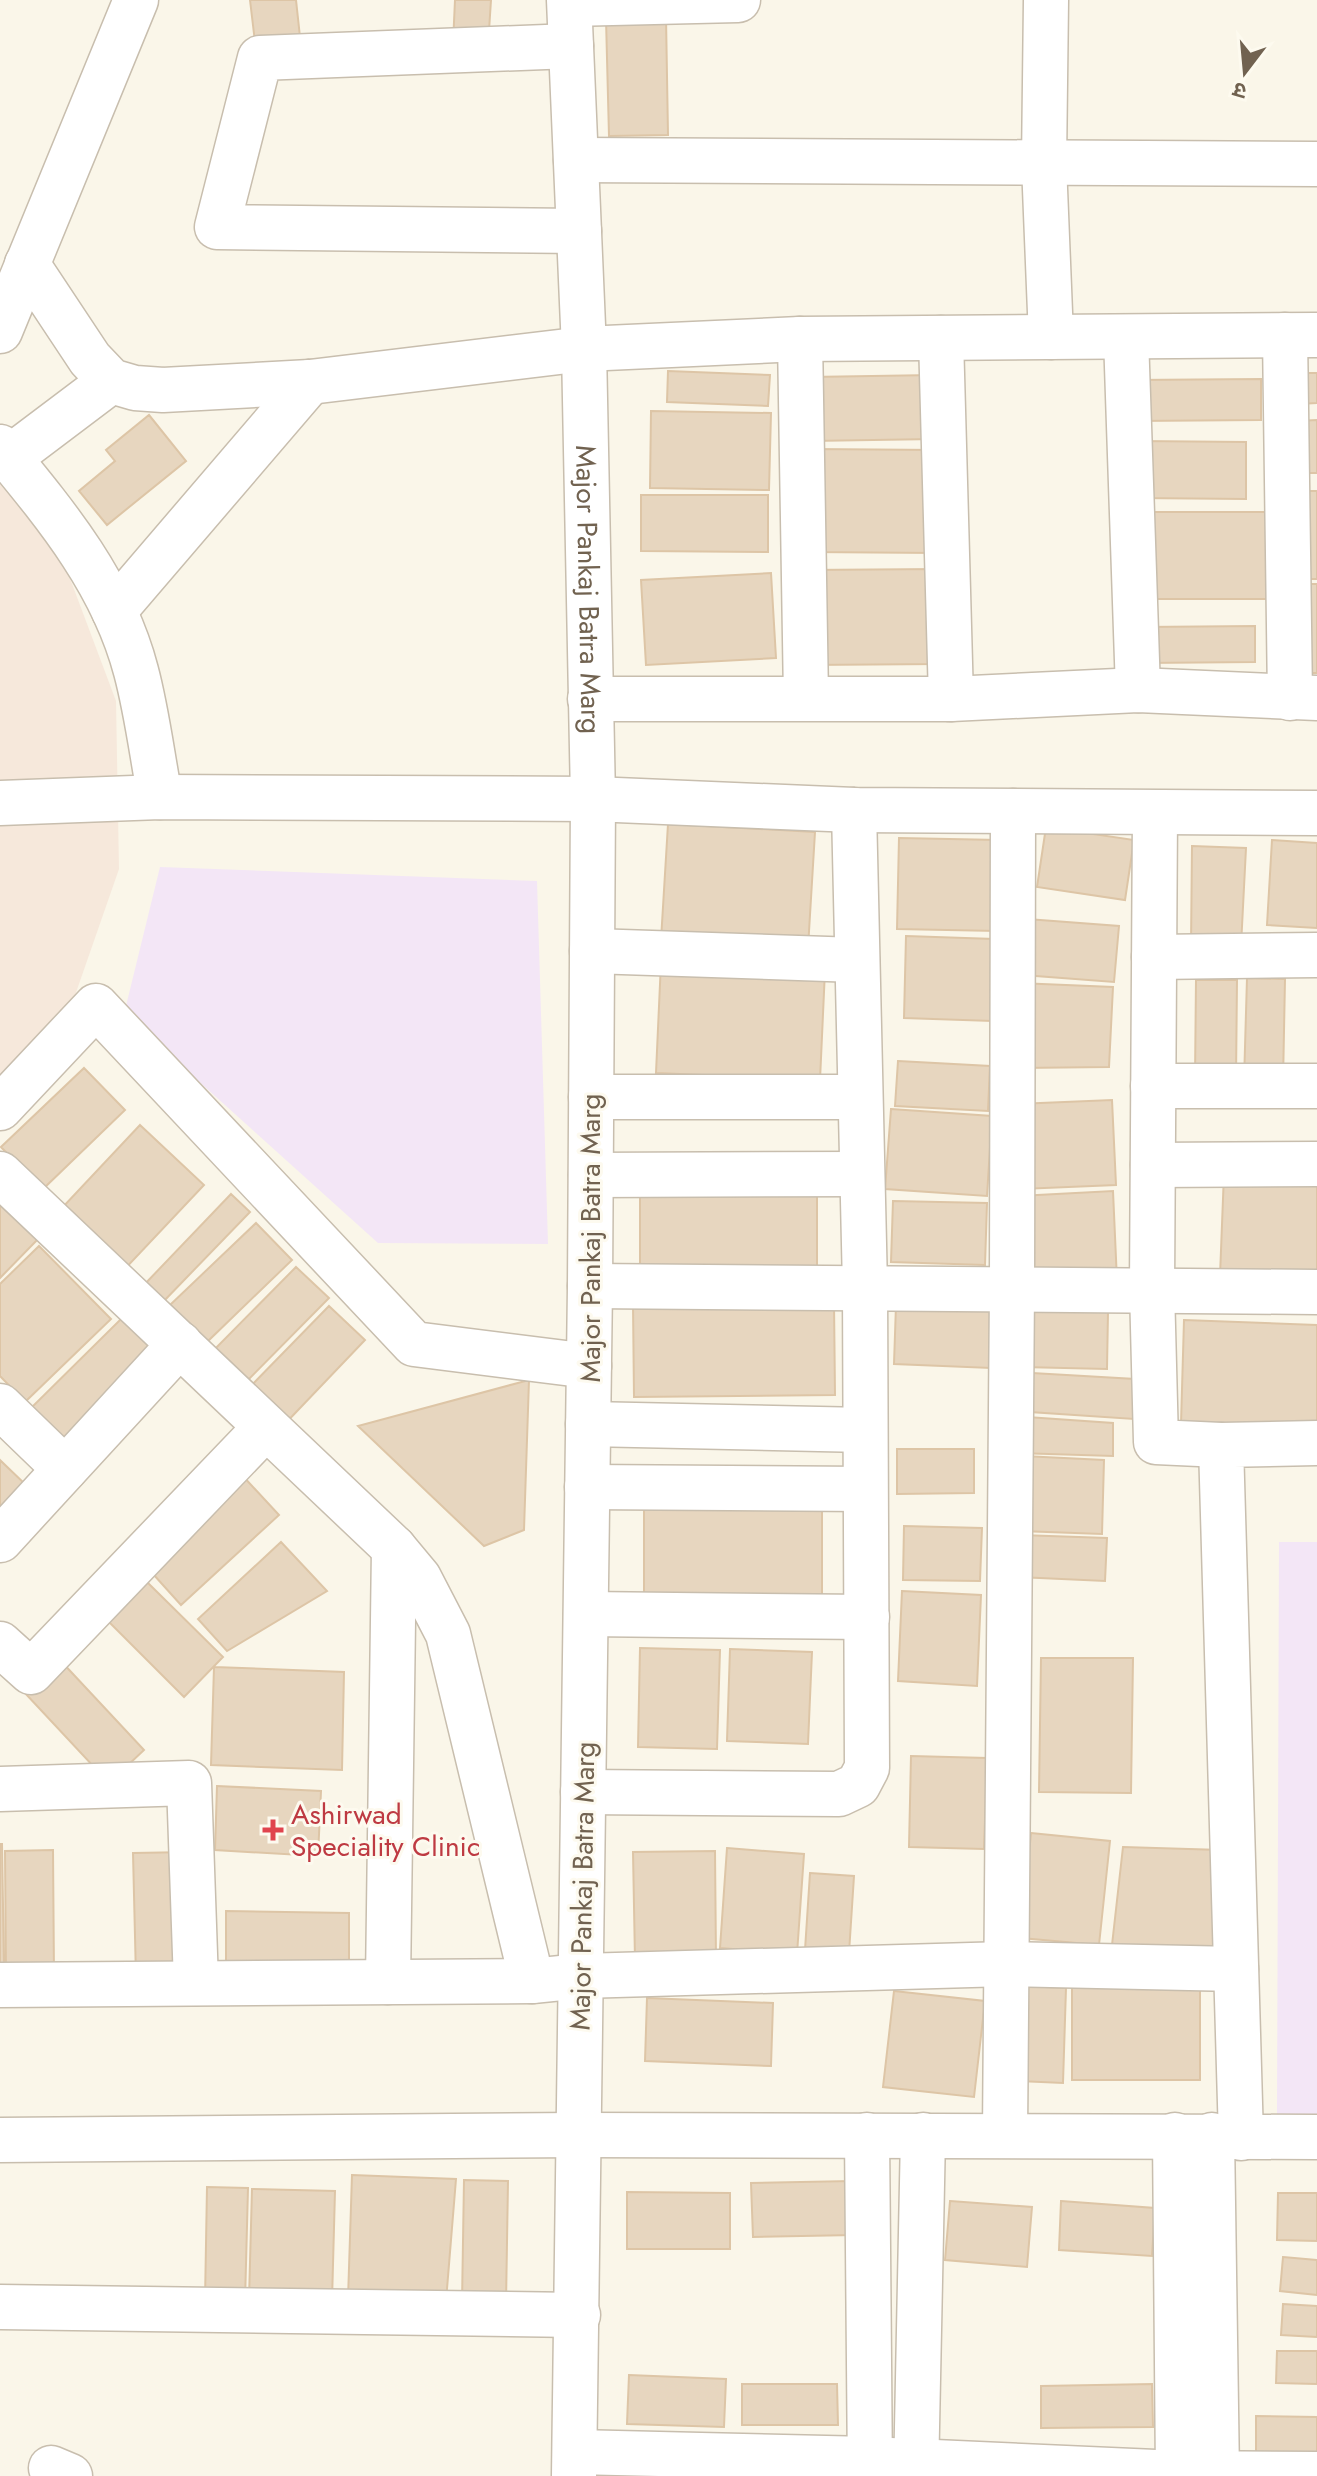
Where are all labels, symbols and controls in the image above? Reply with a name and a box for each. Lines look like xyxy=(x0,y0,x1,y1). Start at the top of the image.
north arrow xyxy=(1205,32,1285,112)
text: उ xyxy=(1228,74,1250,108)
street label: Major Pankaj Batra Marg xyxy=(565,445,612,735)
street label: Major Pankaj Batra Marg xyxy=(570,1094,611,1382)
street label: Major Pankaj Batra Marg xyxy=(559,1741,606,2031)
place label: Ashirwad Speciality Clinic xyxy=(291,1794,480,1867)
marker: Ashirwad Speciality Clinic xyxy=(262,1819,284,1841)

